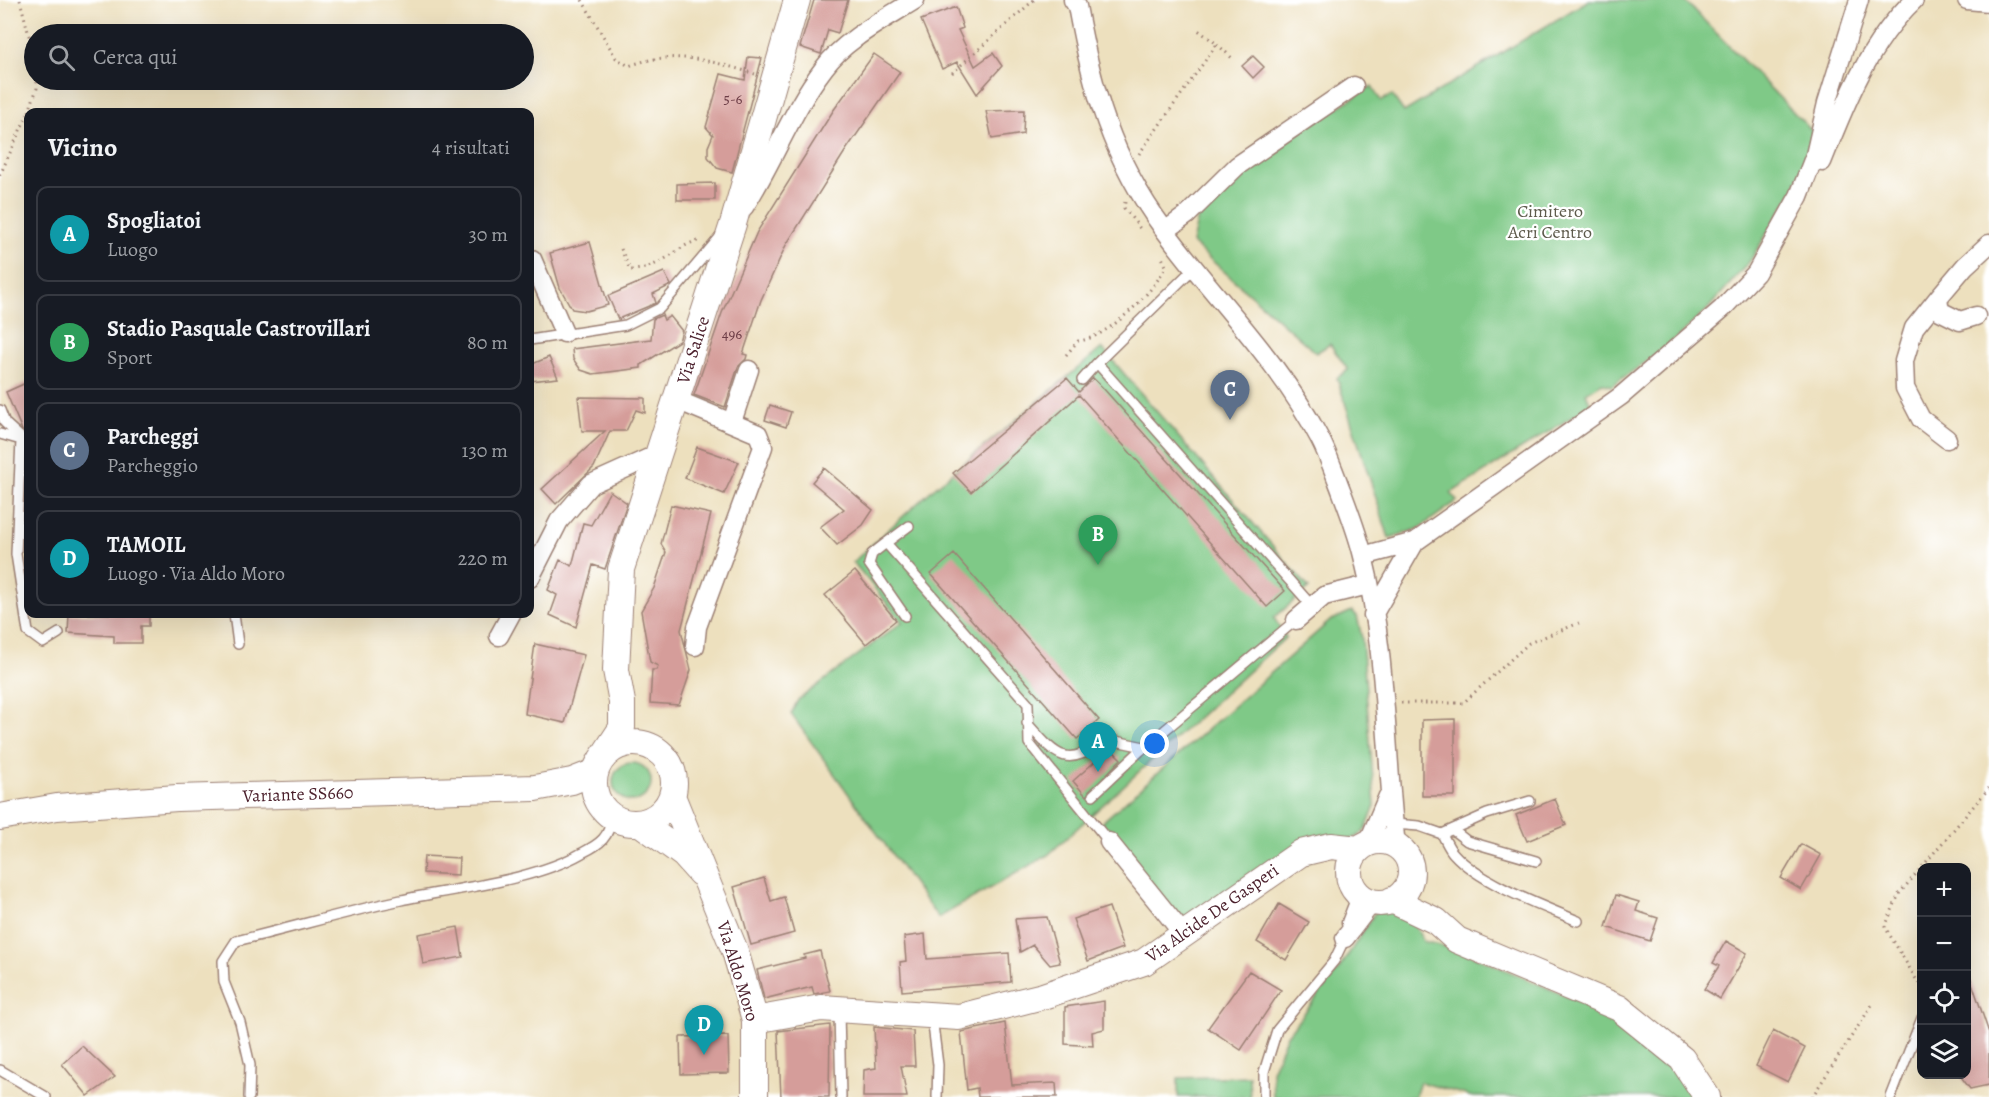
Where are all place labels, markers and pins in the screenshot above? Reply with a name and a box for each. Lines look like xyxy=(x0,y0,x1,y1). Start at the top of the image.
pin: C xyxy=(1210,370,1250,420)
pin: B xyxy=(1078,516,1118,565)
pin: A xyxy=(1078,722,1118,772)
pin: D xyxy=(684,1006,724,1055)

